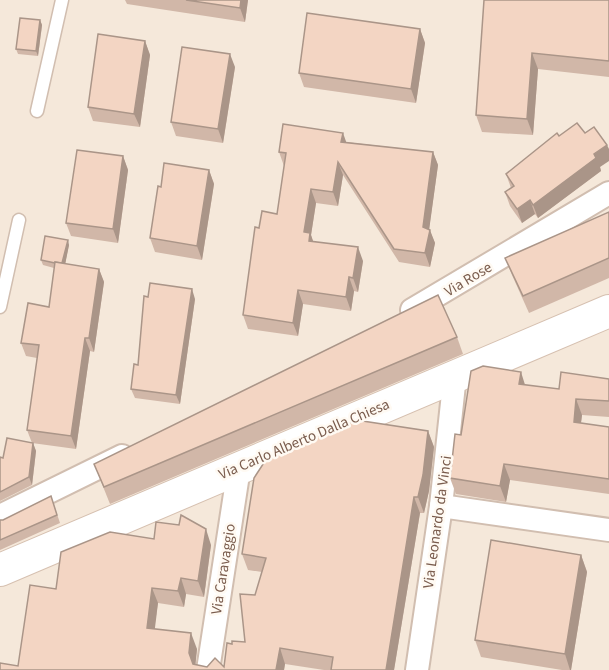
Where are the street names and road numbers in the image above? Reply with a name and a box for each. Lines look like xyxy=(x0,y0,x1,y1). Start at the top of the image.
street label: Via Rose xyxy=(440,257,496,302)
street label: Via Carlo Alberto Dalla Chiesa xyxy=(215,394,393,485)
street label: Via Leonardo da Vinci xyxy=(418,454,457,590)
street label: Via Caravaggio xyxy=(206,522,241,616)

